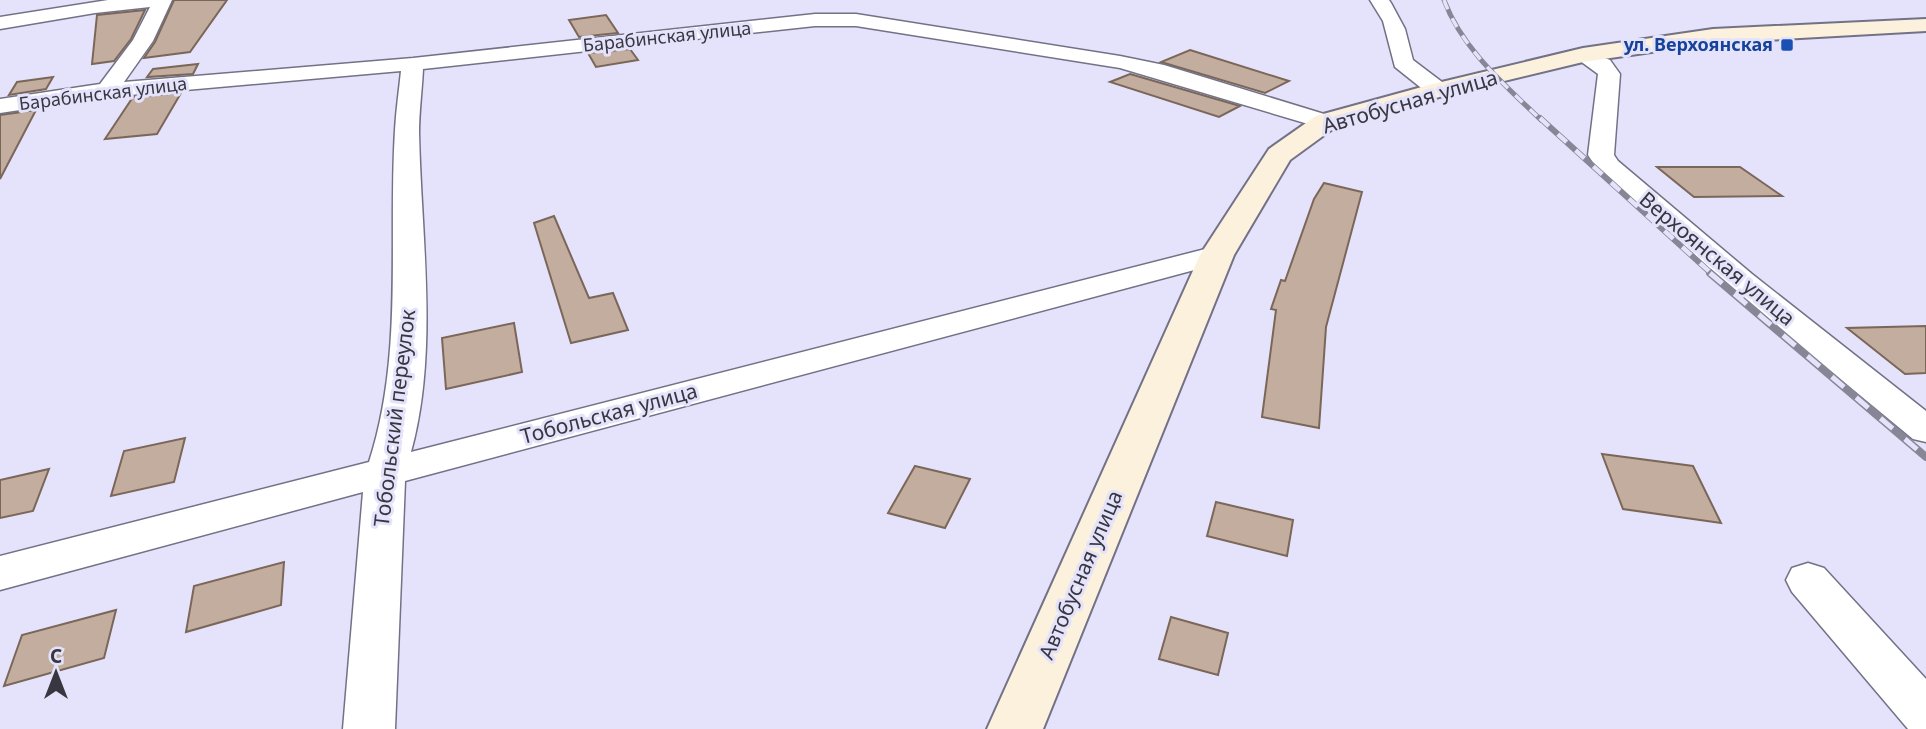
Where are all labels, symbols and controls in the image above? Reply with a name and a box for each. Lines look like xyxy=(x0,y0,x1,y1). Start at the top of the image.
street label: Барабинская улица xyxy=(582,15,752,57)
place label: ул. Верхоянская xyxy=(1623,32,1773,56)
marker: ул. Верхоянская xyxy=(1779,37,1795,53)
street label: Автобусная улица xyxy=(1319,63,1501,139)
street label: Барабинская улица xyxy=(17,71,188,115)
street label: Верхоянская улица xyxy=(1634,185,1801,332)
street label: Тобольский переулок xyxy=(367,308,421,528)
street label: Тобольская улица xyxy=(517,376,700,450)
street label: Автобусная улица xyxy=(1032,486,1128,663)
north arrow xyxy=(21,638,91,708)
text: С xyxy=(50,643,62,669)

